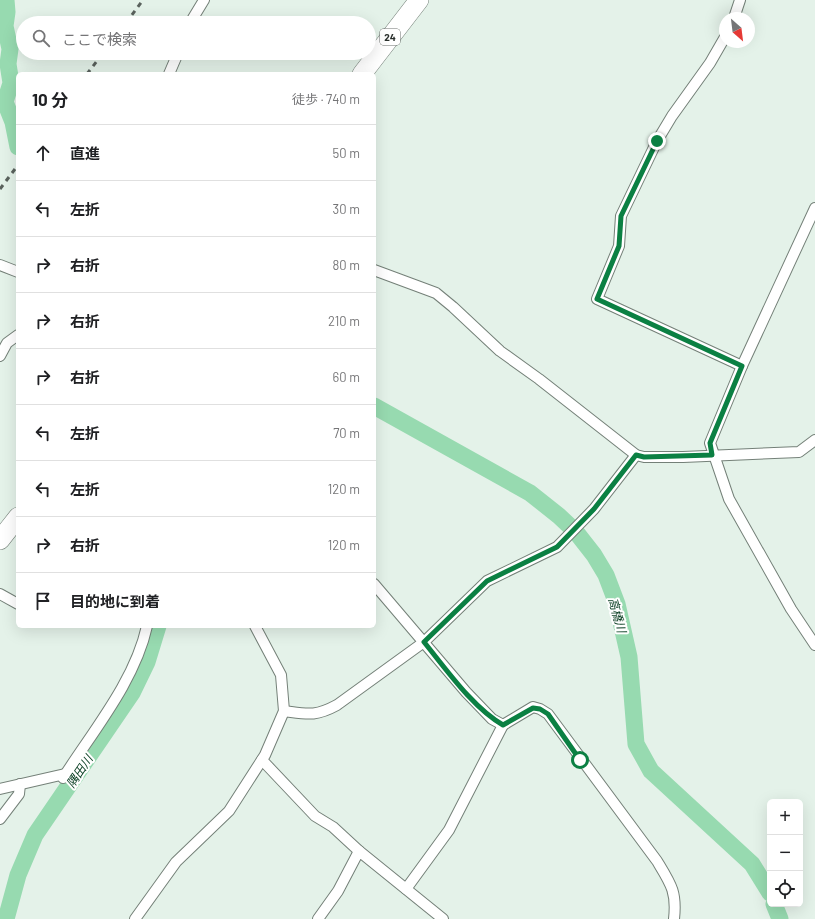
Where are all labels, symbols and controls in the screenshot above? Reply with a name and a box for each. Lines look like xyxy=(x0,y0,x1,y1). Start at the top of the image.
north arrow xyxy=(719,12,755,48)
search box xyxy=(16,16,376,60)
icon: search xyxy=(30,27,52,49)
road number: 24 xyxy=(380,29,400,45)
text: ここで検索 xyxy=(62,30,137,48)
text: 10 分 xyxy=(32,89,68,109)
text: 徒歩 · 740 m xyxy=(292,91,360,107)
route end xyxy=(648,132,666,150)
icon: ahead xyxy=(32,142,54,164)
text: 直進 xyxy=(70,144,100,162)
text: 50 m xyxy=(333,145,360,161)
icon: left xyxy=(32,198,54,220)
text: 左折 xyxy=(70,200,100,218)
text: 30 m xyxy=(333,201,360,217)
icon: right xyxy=(32,254,54,276)
text: 右折 xyxy=(70,256,100,274)
text: 80 m xyxy=(333,257,360,273)
icon: right xyxy=(32,310,54,332)
text: 右折 xyxy=(70,312,100,330)
text: 210 m xyxy=(328,313,360,329)
icon: right xyxy=(32,366,54,388)
text: 右折 xyxy=(70,368,100,386)
text: 60 m xyxy=(333,369,360,385)
icon: left xyxy=(32,422,54,444)
text: 左折 xyxy=(70,424,100,442)
text: 70 m xyxy=(333,425,360,441)
icon: left xyxy=(32,478,54,500)
text: 左折 xyxy=(70,480,100,498)
text: 120 m xyxy=(328,481,360,497)
icon: right xyxy=(32,534,54,556)
text: 右折 xyxy=(70,536,100,554)
text: 120 m xyxy=(328,537,360,553)
icon: arrive xyxy=(32,590,54,612)
text: 目的地に到着 xyxy=(70,592,160,610)
water label: 高橋川 xyxy=(607,596,630,636)
water label: 隅田川 xyxy=(63,751,96,790)
route start xyxy=(571,751,589,769)
map controls xyxy=(767,799,803,907)
button: + xyxy=(767,799,803,835)
button: − xyxy=(767,835,803,871)
button: locate xyxy=(767,871,803,907)

